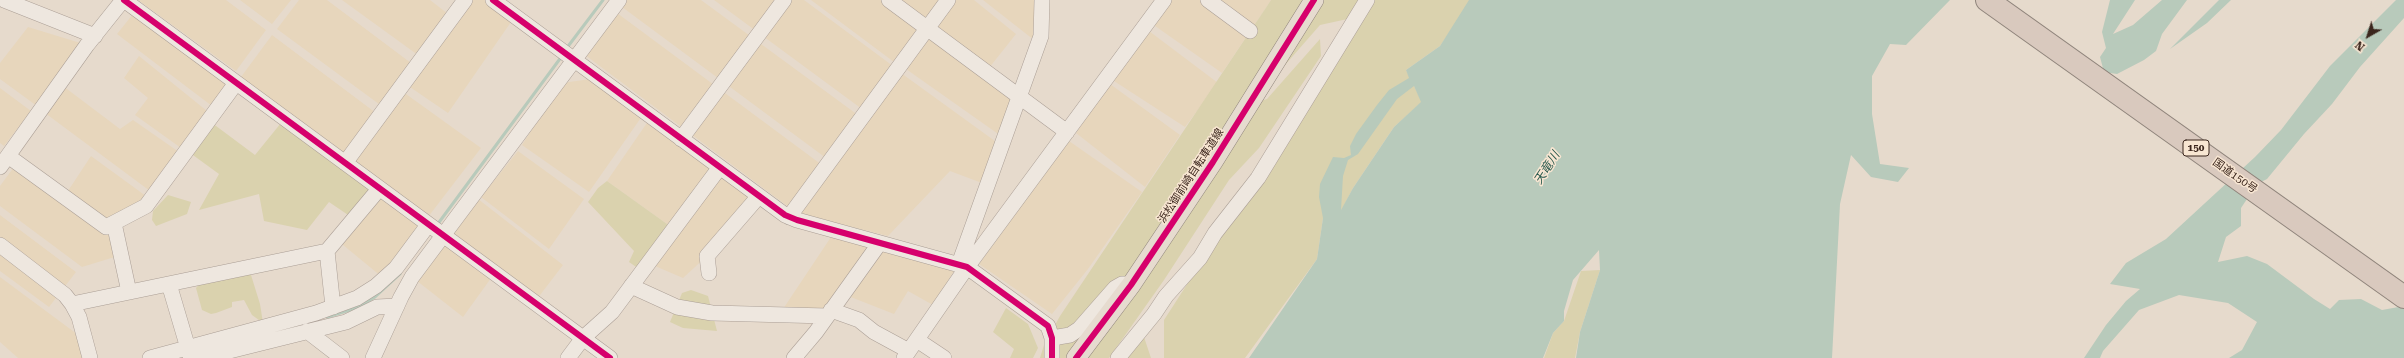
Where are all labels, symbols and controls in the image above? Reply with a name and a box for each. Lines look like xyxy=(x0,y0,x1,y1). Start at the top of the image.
north arrow xyxy=(2348,16,2388,56)
text: N xyxy=(2353,38,2368,53)
street label: 浜松御前崎自転車道線 xyxy=(1156,126,1226,226)
road number: 150 xyxy=(2183,140,2209,156)
water label: 天竜川 xyxy=(1531,149,1563,187)
street label: 国道150号 xyxy=(2210,156,2260,196)

